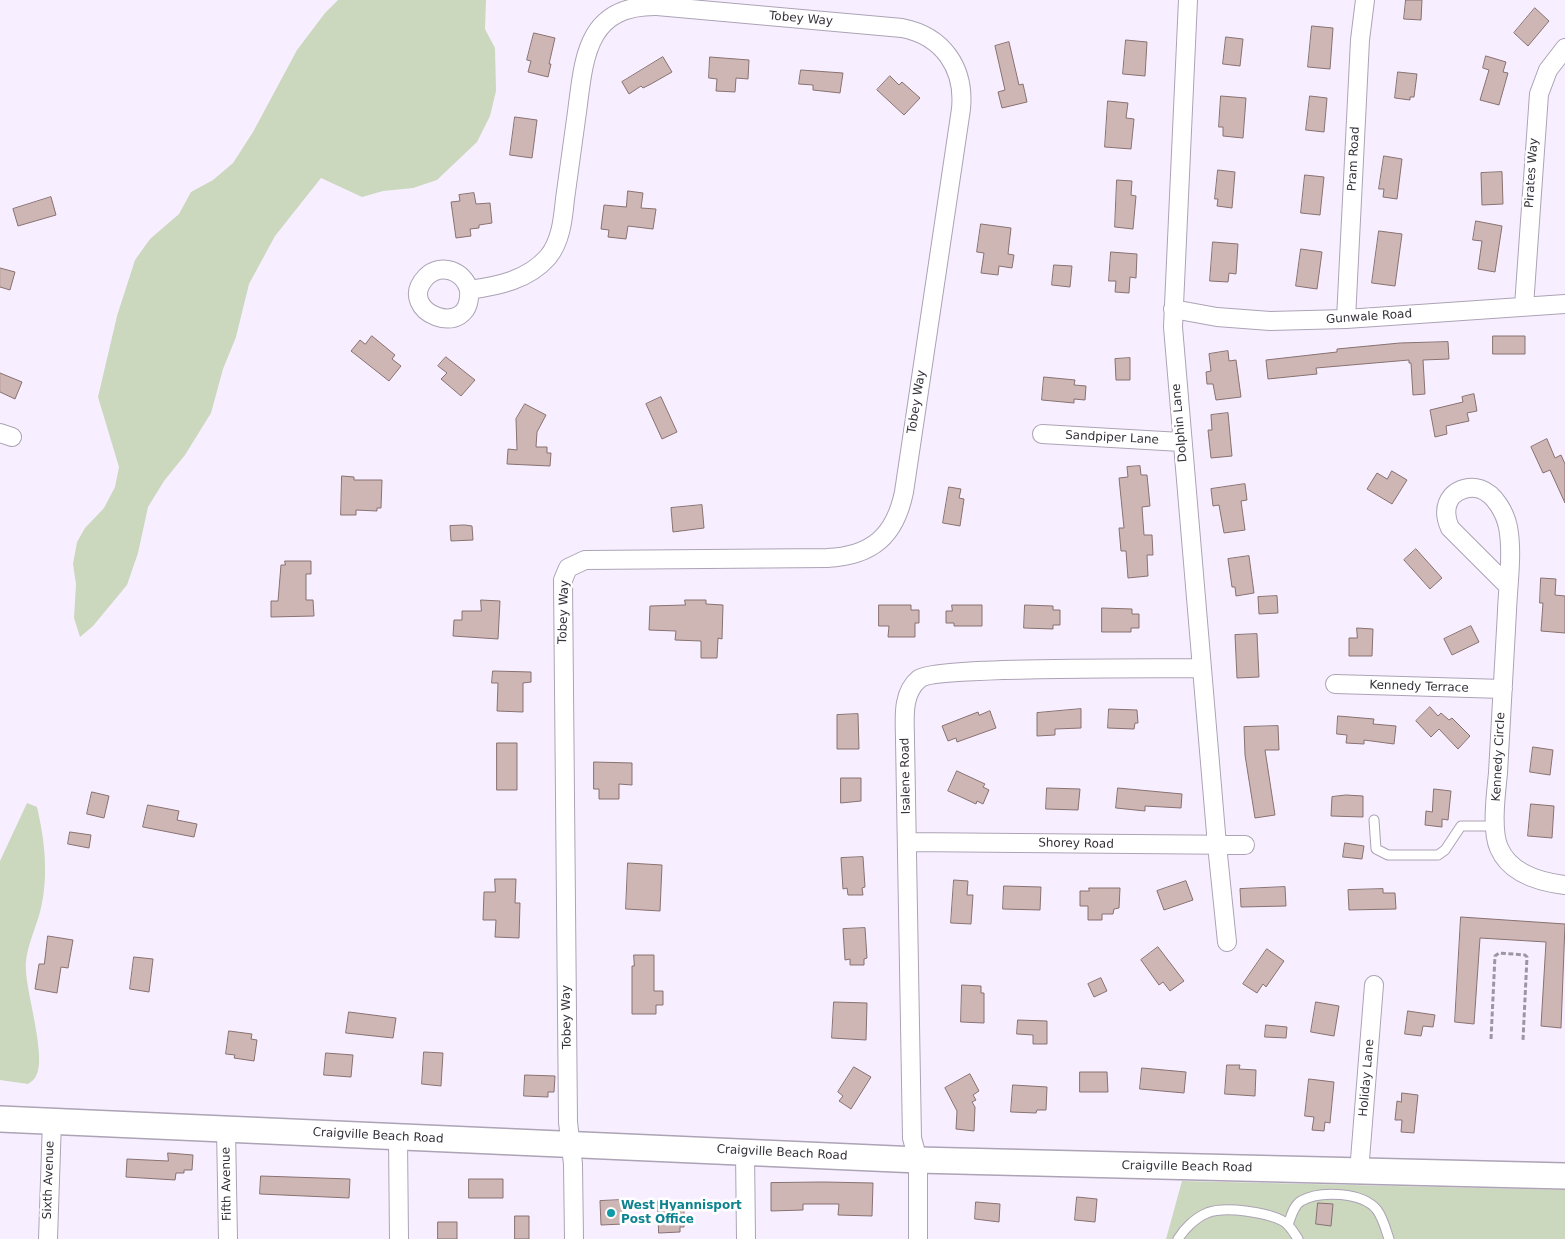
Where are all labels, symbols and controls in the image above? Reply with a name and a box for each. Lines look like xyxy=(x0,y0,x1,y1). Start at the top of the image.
street label: Tobey Way xyxy=(768,9,834,29)
street label: Pram Road xyxy=(1345,126,1363,192)
street label: Pirates Way xyxy=(1522,137,1542,209)
street label: Gunwale Road xyxy=(1325,307,1413,327)
street label: Tobey Way xyxy=(905,369,929,435)
street label: Dolphin Lane xyxy=(1169,383,1191,463)
street label: Sandpiper Lane xyxy=(1065,428,1159,448)
street label: Tobey Way xyxy=(556,580,572,644)
street label: Kennedy Terrace xyxy=(1369,678,1469,696)
street label: Kennedy Circle xyxy=(1489,712,1509,802)
street label: Isalene Road xyxy=(898,737,914,815)
street label: Shorey Road xyxy=(1038,836,1114,852)
street label: Tobey Way xyxy=(559,985,575,1049)
street label: Holiday Lane xyxy=(1356,1039,1378,1117)
street label: Craigville Beach Road xyxy=(312,1125,444,1147)
street label: Sixth Avenue xyxy=(40,1140,58,1220)
street label: Craigville Beach Road xyxy=(716,1142,848,1164)
street label: Fifth Avenue xyxy=(219,1147,235,1221)
street label: Craigville Beach Road xyxy=(1121,1159,1253,1175)
place label: West Hyannisport Post Office xyxy=(621,1199,742,1227)
marker: West Hyannisport Post Office xyxy=(605,1207,617,1219)

